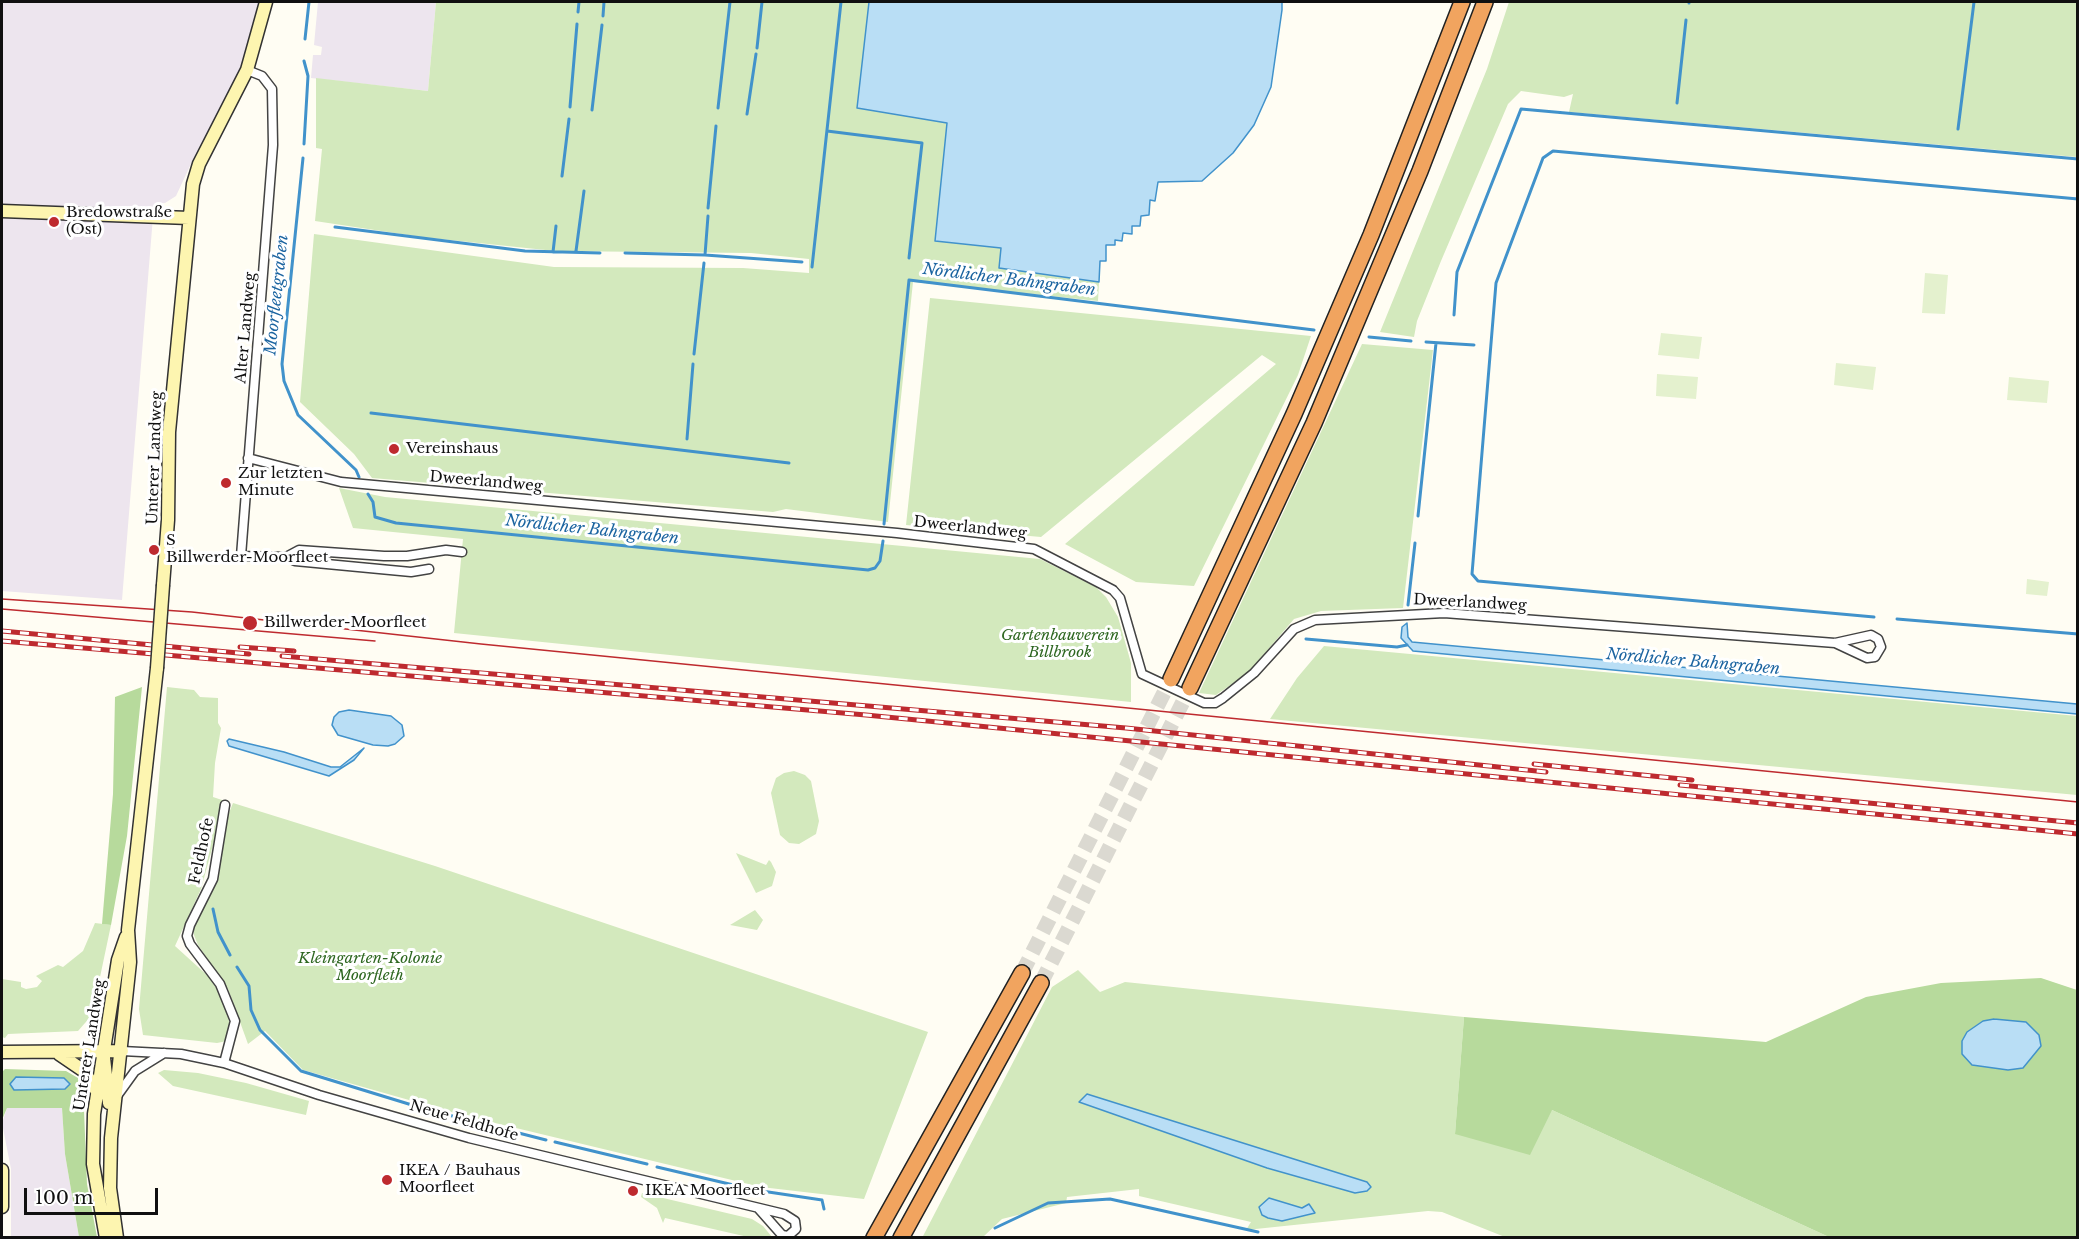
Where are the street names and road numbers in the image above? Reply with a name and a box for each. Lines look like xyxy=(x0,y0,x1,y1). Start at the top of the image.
street label: Alter Landweg xyxy=(232,271,260,385)
street label: Unterer Landweg xyxy=(144,391,166,525)
street label: Dweerlandweg xyxy=(429,468,543,496)
street label: Dweerlandweg xyxy=(912,513,1028,543)
street label: Dweerlandweg xyxy=(1413,591,1527,615)
street label: Feldhofe xyxy=(186,816,218,886)
street label: Unterer Landweg xyxy=(71,978,109,1112)
street label: Neue Feldhofe xyxy=(407,1097,521,1145)

